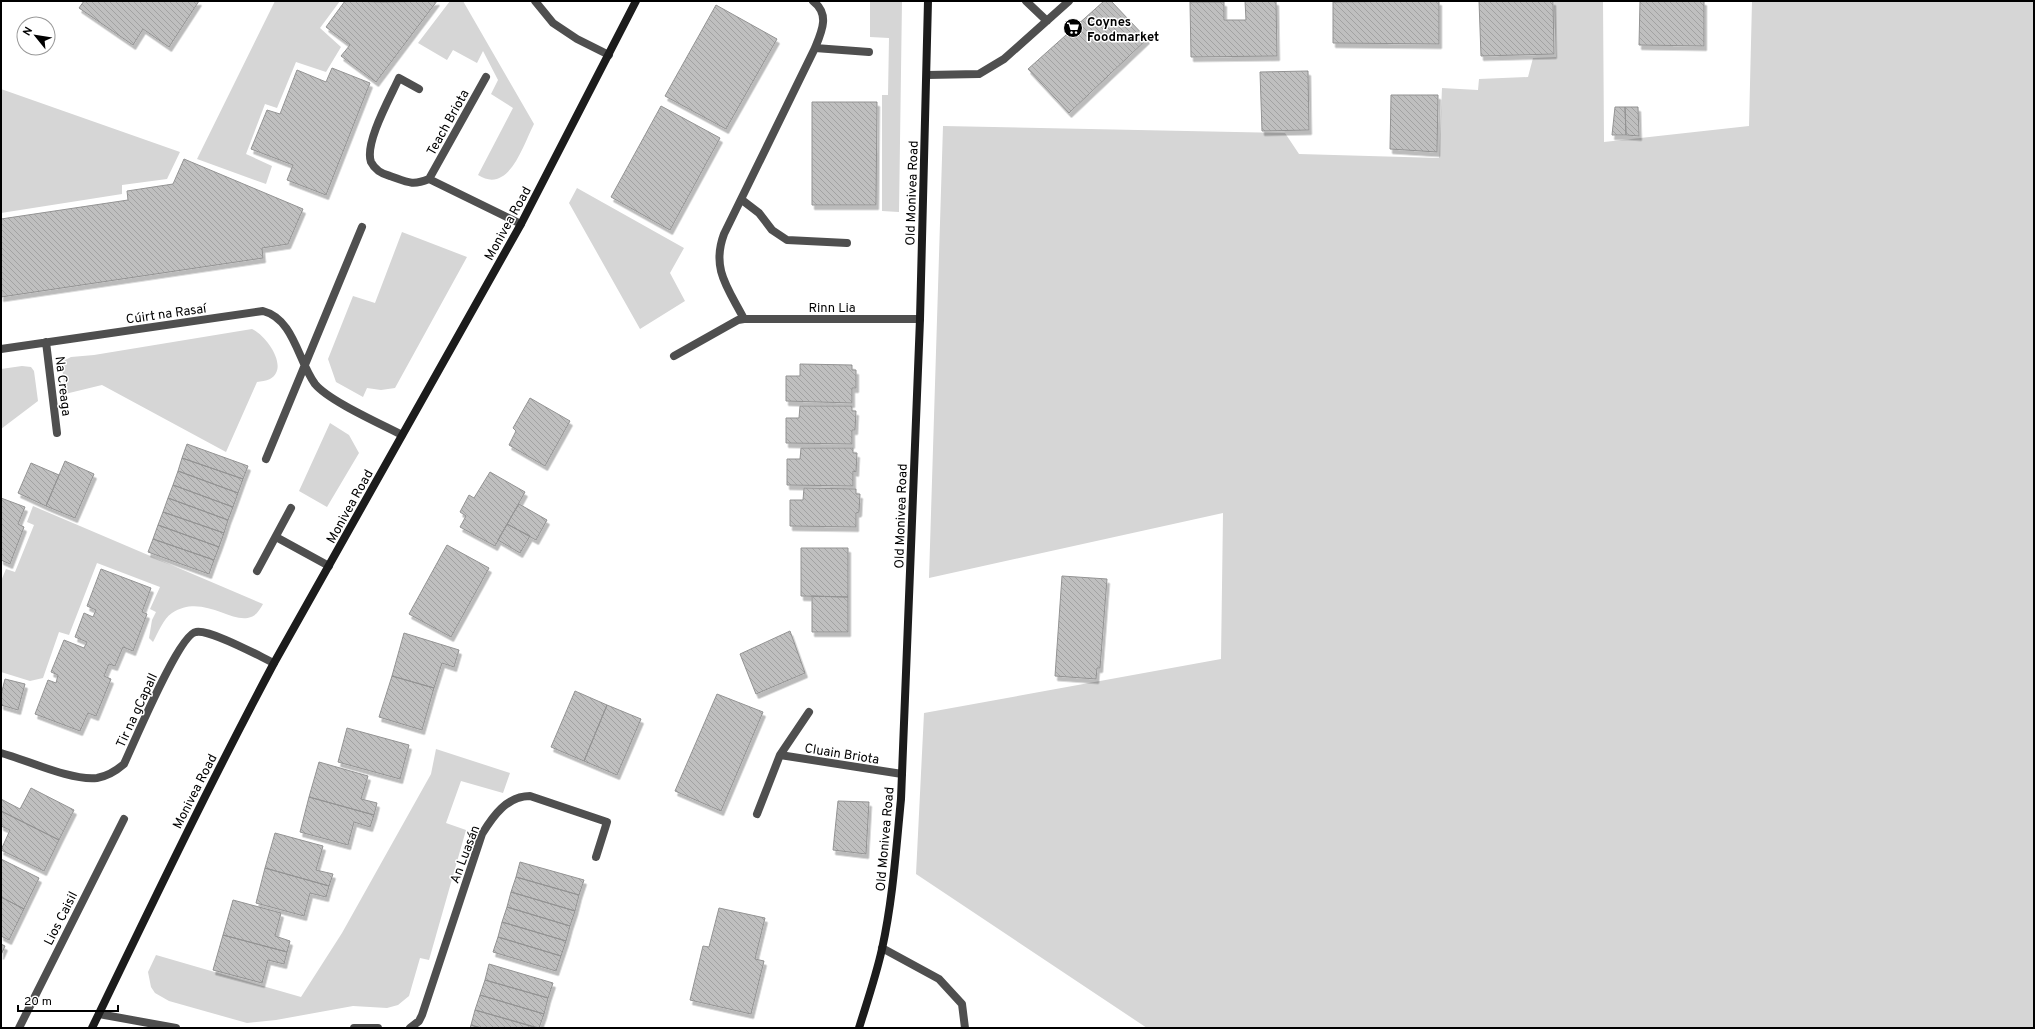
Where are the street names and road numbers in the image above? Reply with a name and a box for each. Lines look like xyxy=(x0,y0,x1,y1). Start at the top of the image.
street label: Teach Briota xyxy=(424,87,473,159)
street label: Old Monivea Road xyxy=(903,140,923,246)
street label: Monivea Road xyxy=(482,184,536,264)
street label: Cúirt na Rasaí xyxy=(125,301,209,329)
street label: Rinn Lia xyxy=(808,301,856,317)
street label: Na Creaga xyxy=(50,355,74,417)
street label: Old Monivea Road xyxy=(892,463,912,569)
street label: Monivea Road xyxy=(324,467,378,547)
street label: Tir na gCapall xyxy=(114,671,162,751)
street label: Cluain Briota xyxy=(803,741,880,769)
street label: Monivea Road xyxy=(170,752,221,832)
street label: Old Monivea Road xyxy=(873,786,899,892)
street label: An Luasán xyxy=(447,823,484,886)
street label: Lios Caisil xyxy=(41,889,82,948)

